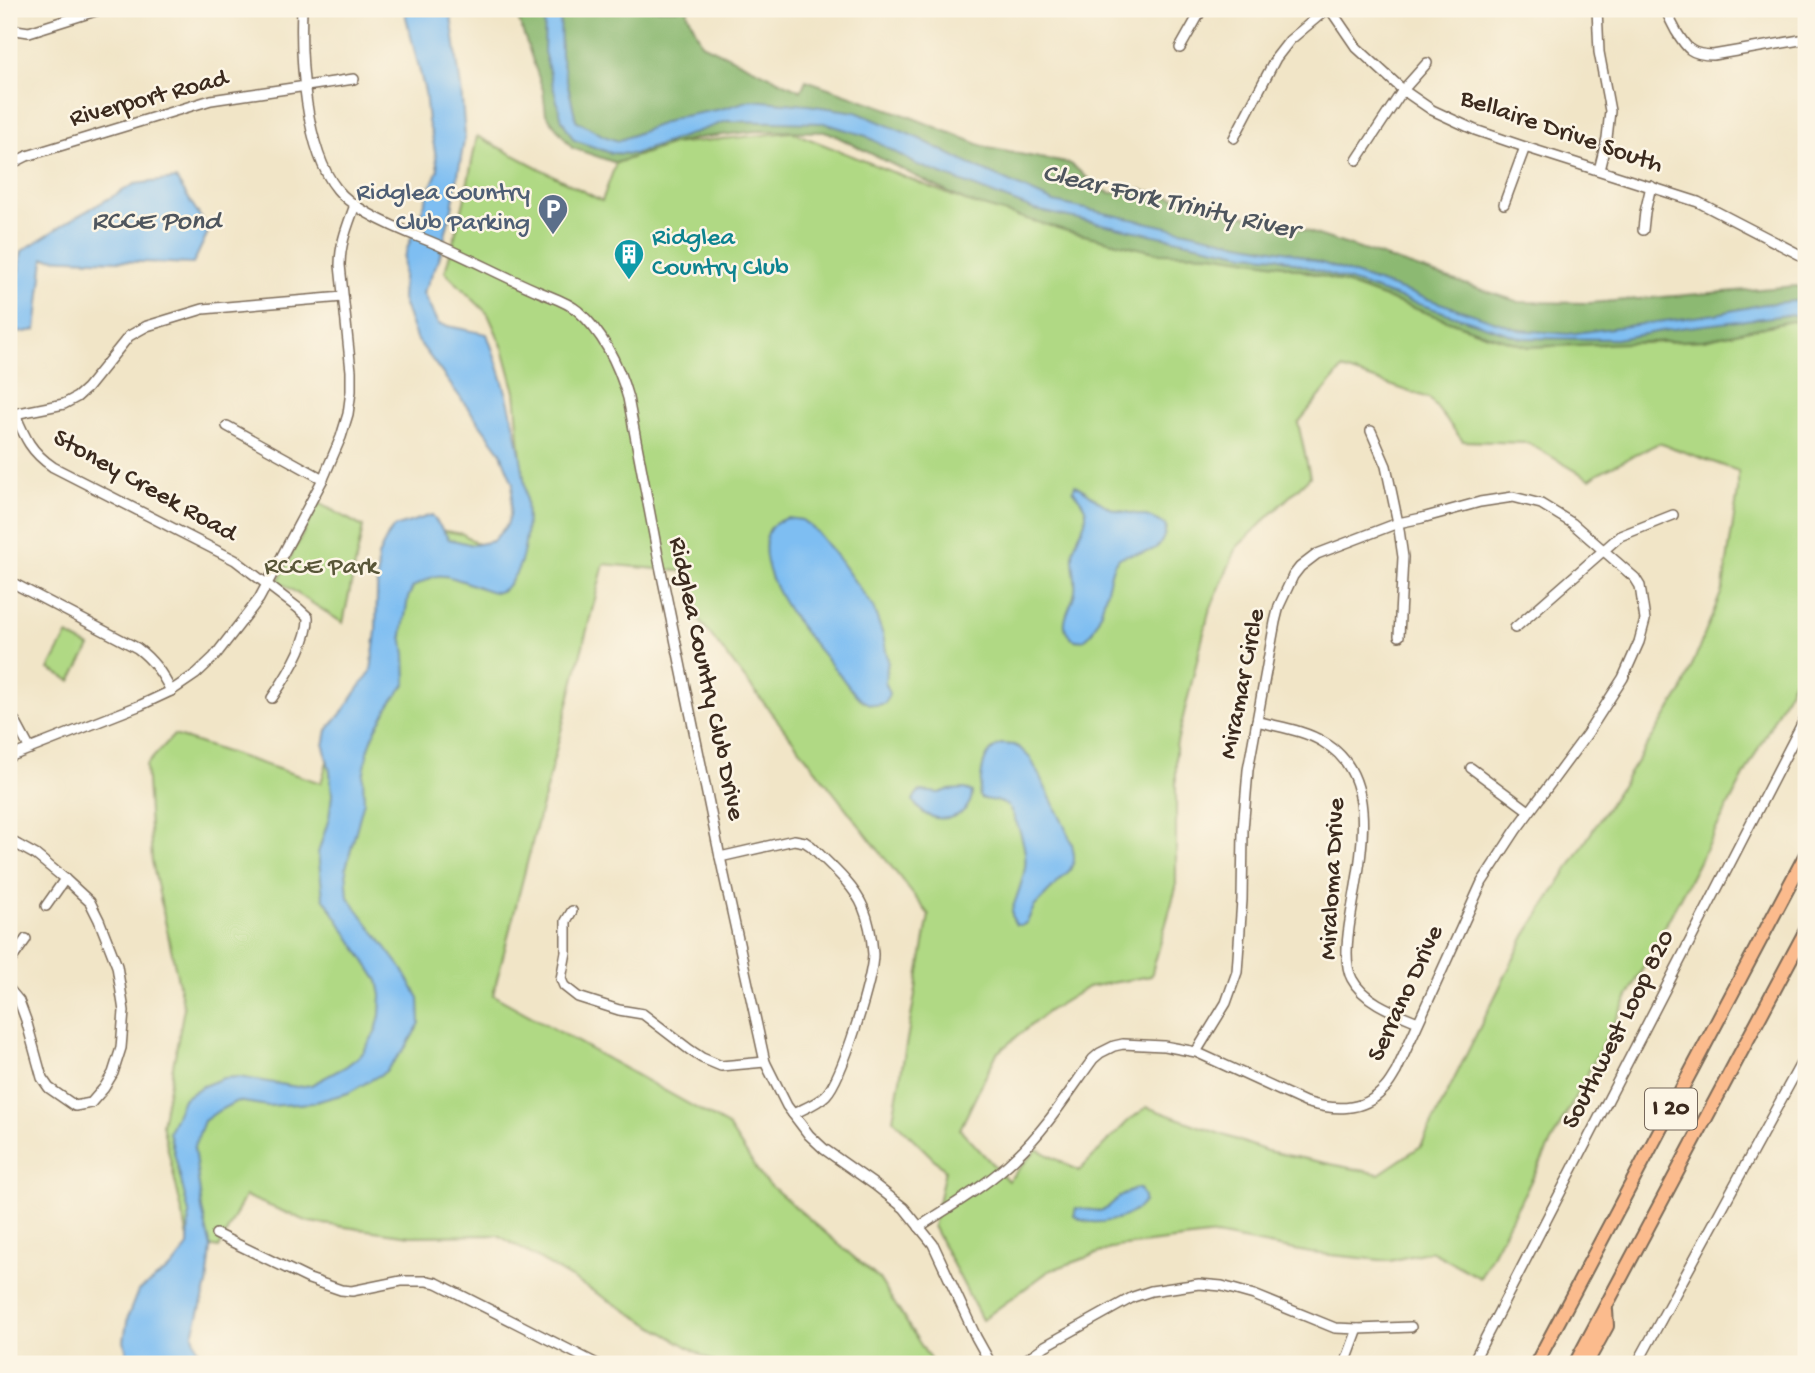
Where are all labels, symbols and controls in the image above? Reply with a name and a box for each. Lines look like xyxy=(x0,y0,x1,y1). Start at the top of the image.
street label: Riverport Road xyxy=(67,64,233,136)
street label: Bellaire Drive South xyxy=(1455,83,1666,182)
water label: Clear Fork Trinity River xyxy=(1039,158,1306,250)
place label: Ridglea Country Club Parking xyxy=(356,179,530,240)
parking icon: Ridglea Country Club Parking xyxy=(536,192,570,236)
water label: RCCE Pond xyxy=(92,206,223,239)
place label: Ridglea Country Club xyxy=(652,224,789,285)
building icon: Ridglea Country Club xyxy=(612,237,646,281)
street label: Stoney Creek Road xyxy=(47,424,243,551)
street label: Ridglea Country Club Drive xyxy=(660,535,750,824)
park label: RCCE Park xyxy=(264,553,380,584)
street label: Miramar Circle xyxy=(1214,606,1274,762)
street label: Miraloma Drive xyxy=(1314,797,1354,961)
street label: Serrano Drive xyxy=(1362,920,1452,1067)
street label: Southwest Loop 820 xyxy=(1556,925,1684,1135)
road number: I 20 xyxy=(1645,1088,1697,1129)

